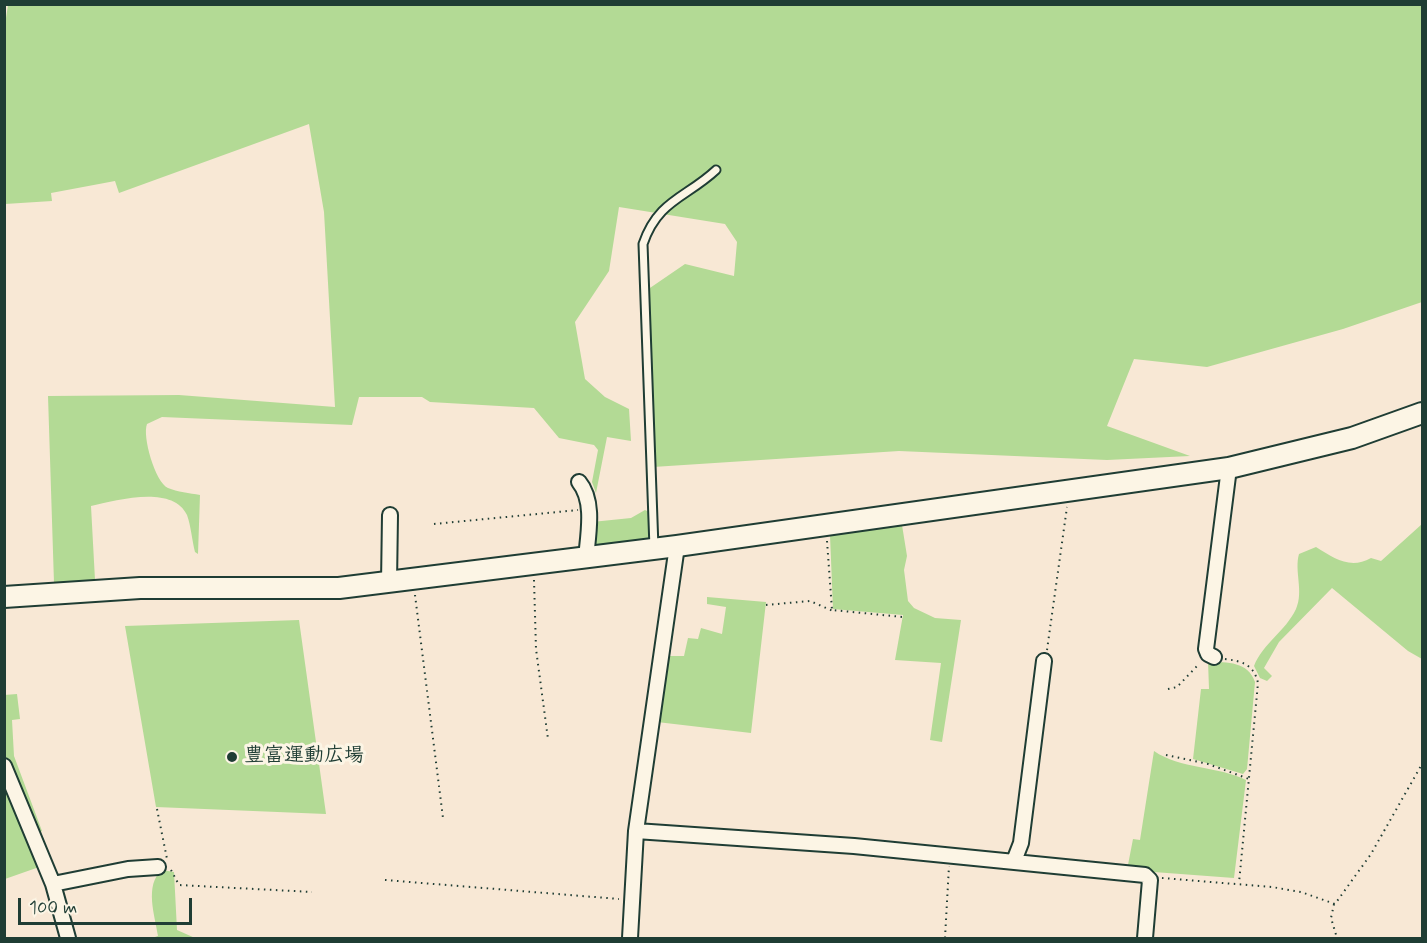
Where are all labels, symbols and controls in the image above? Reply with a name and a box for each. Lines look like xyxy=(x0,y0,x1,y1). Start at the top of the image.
place label: 豊富運動広場 xyxy=(244,745,364,769)
marker: 豊富運動広場 xyxy=(225,750,239,764)
scale bar xyxy=(21,886,195,924)
text: 100 m xyxy=(29,896,77,920)

